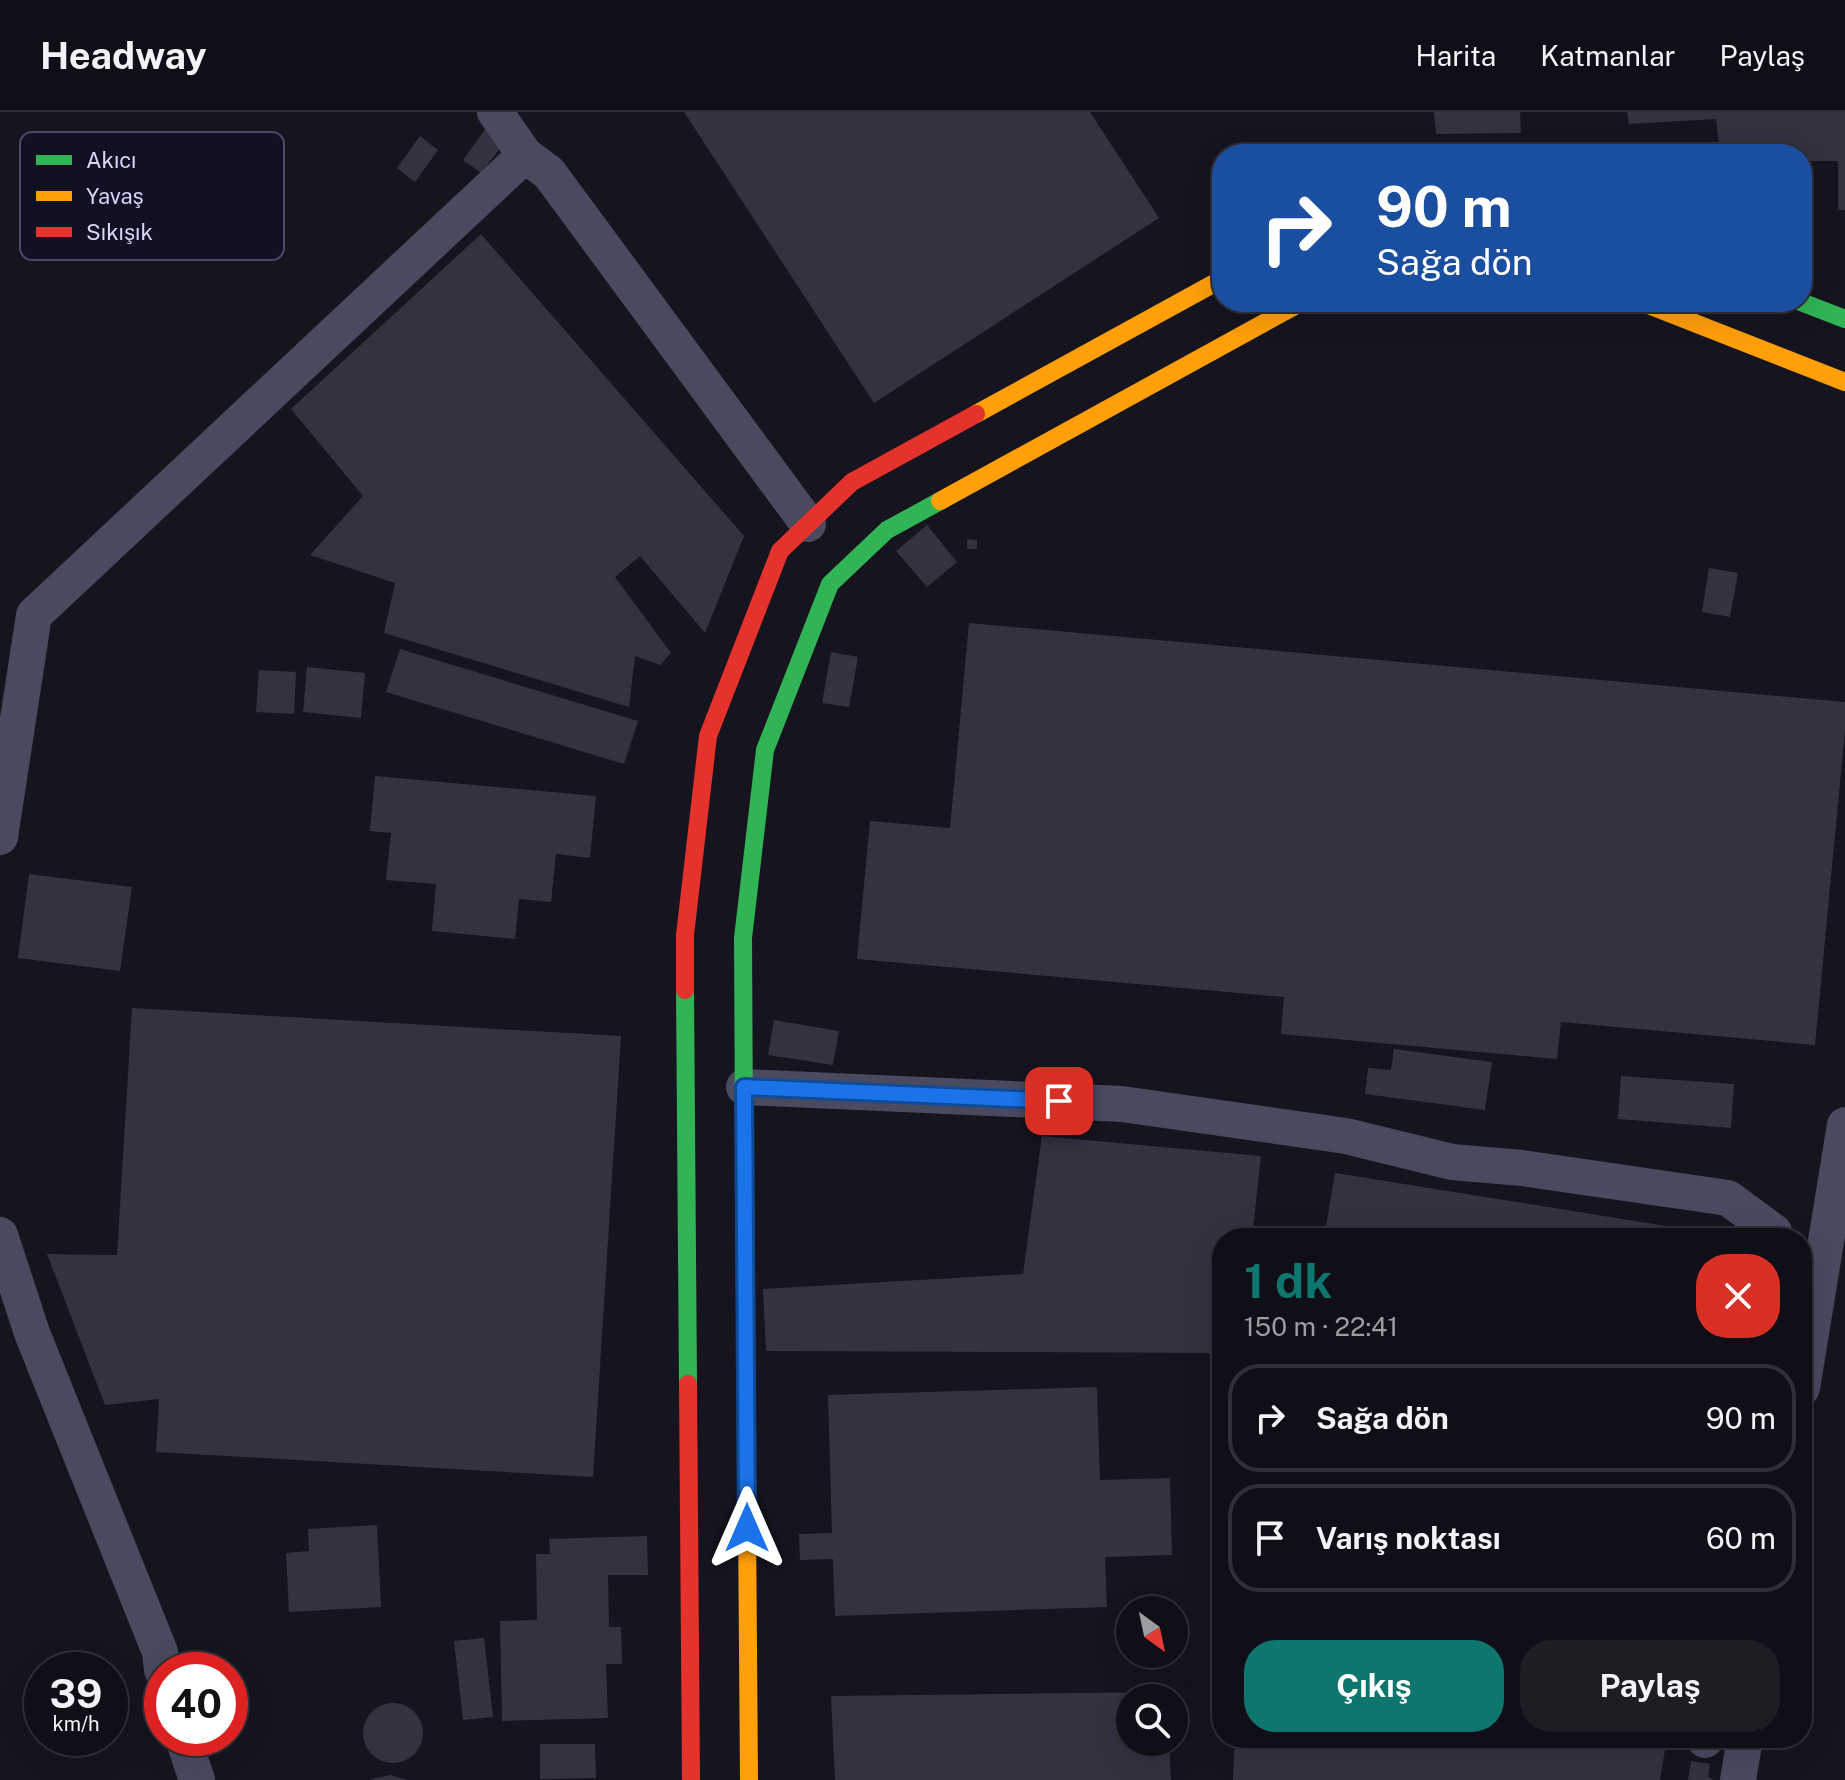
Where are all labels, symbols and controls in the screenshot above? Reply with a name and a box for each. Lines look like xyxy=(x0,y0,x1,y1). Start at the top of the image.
text: Headway xyxy=(40,33,207,78)
text: Harita xyxy=(1415,39,1496,72)
text: Katmanlar xyxy=(1540,39,1676,72)
text: Paylaş xyxy=(1720,39,1805,72)
legend xyxy=(20,132,284,260)
text: Akıcı xyxy=(86,147,136,173)
text: 90 m xyxy=(1376,174,1512,240)
icon: right xyxy=(1244,176,1348,280)
text: Yavaş xyxy=(86,183,144,209)
text: Sıkışık xyxy=(86,219,153,245)
text: Sağa dön xyxy=(1376,241,1533,283)
pin xyxy=(1025,1067,1093,1135)
icon: arrive xyxy=(1037,1079,1081,1123)
text: 1 dk xyxy=(1244,1252,1332,1309)
button: close xyxy=(1696,1254,1780,1338)
text: 150 m · 22:41 xyxy=(1244,1311,1398,1342)
icon: right xyxy=(1248,1396,1292,1440)
text: Sağa dön xyxy=(1316,1400,1449,1436)
text: 90 m xyxy=(1706,1400,1776,1436)
position arrow xyxy=(705,1486,789,1570)
icon: arrive xyxy=(1248,1516,1292,1560)
text: Varış noktası xyxy=(1316,1520,1501,1556)
text: 60 m xyxy=(1706,1520,1776,1556)
north arrow xyxy=(1116,1596,1188,1668)
map controls xyxy=(1116,1596,1188,1756)
button: Çıkış xyxy=(1244,1640,1504,1732)
button: Paylaş xyxy=(1520,1640,1780,1732)
speed limit sign: 40 xyxy=(144,1652,248,1756)
text: 39 xyxy=(50,1670,102,1717)
button: search xyxy=(1116,1684,1188,1756)
text: km/h xyxy=(52,1712,100,1736)

